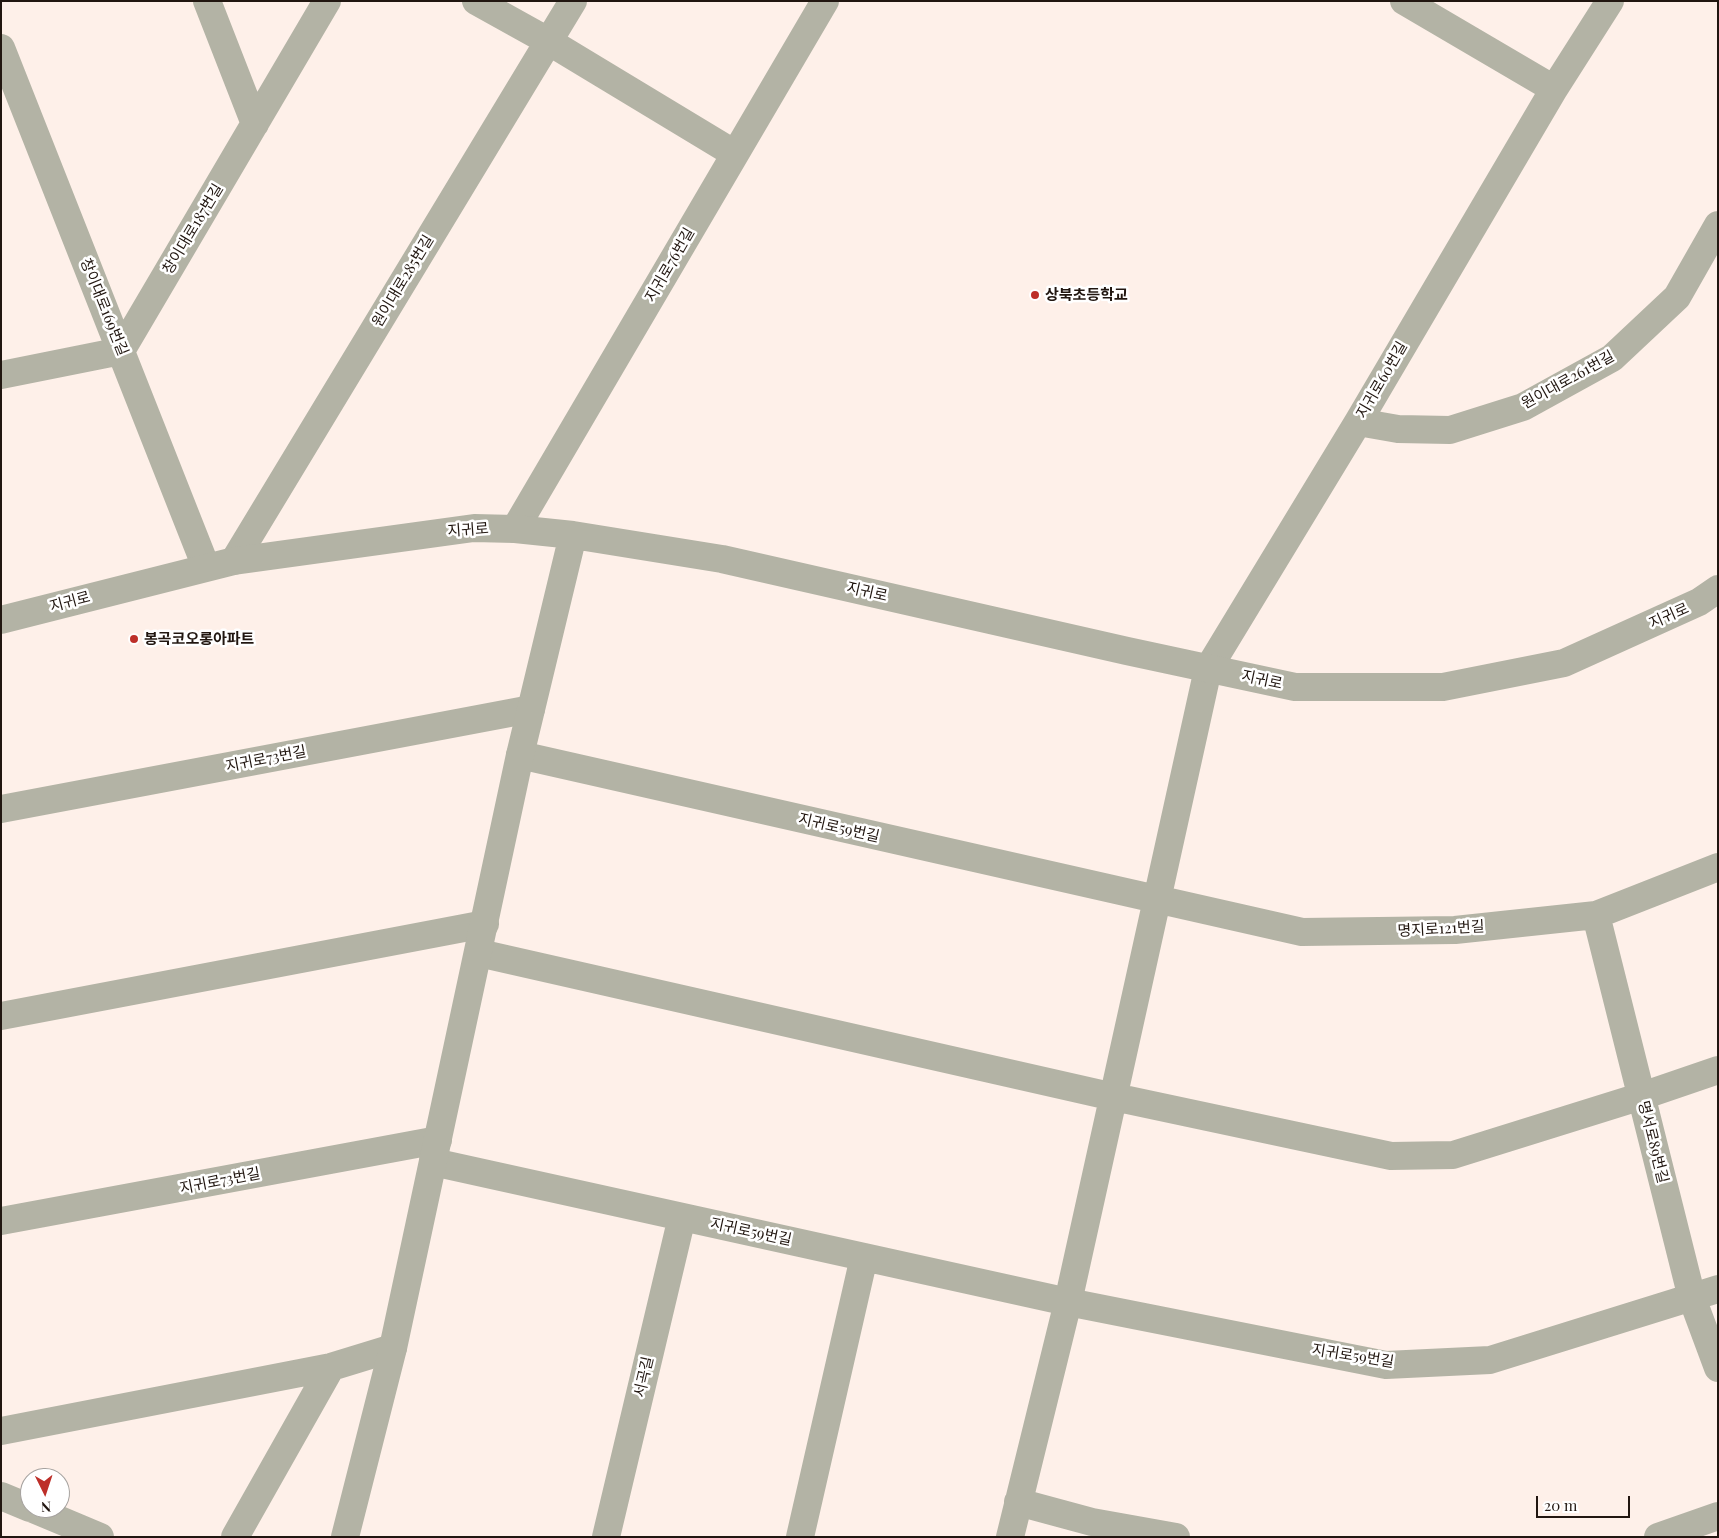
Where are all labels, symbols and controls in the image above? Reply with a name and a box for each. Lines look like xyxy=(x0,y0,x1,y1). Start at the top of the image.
street label: 창이대로187번길 xyxy=(159,181,227,277)
street label: 지귀로76번길 xyxy=(641,225,699,305)
street label: 원이대로285번길 xyxy=(369,232,437,330)
street label: 창이대로169번길 xyxy=(76,256,132,358)
place label: 상북초등학교 xyxy=(1045,286,1128,304)
marker: 상북초등학교 xyxy=(1029,289,1041,301)
street label: 지귀로60번길 xyxy=(1353,338,1411,422)
street label: 원이대로261번길 xyxy=(1518,347,1618,413)
street label: 지귀로 xyxy=(447,520,489,540)
street label: 지귀로 xyxy=(845,579,889,605)
street label: 지귀로 xyxy=(48,588,92,616)
street label: 지귀로 xyxy=(1646,599,1692,633)
place label: 봉곡코오롱아파트 xyxy=(144,630,254,648)
marker: 봉곡코오롱아파트 xyxy=(128,633,140,645)
street label: 지귀로 xyxy=(1240,667,1284,693)
street label: 지귀로73번길 xyxy=(224,742,308,776)
street label: 지귀로59번길 xyxy=(797,810,881,846)
street label: 명지로121번길 xyxy=(1397,918,1485,940)
street label: 명서로89번길 xyxy=(1634,1099,1672,1185)
street label: 지귀로73번길 xyxy=(178,1164,262,1198)
street label: 지귀로59번길 xyxy=(709,1215,793,1249)
street label: 지귀로59번길 xyxy=(1311,1341,1395,1371)
street label: 서곡길 xyxy=(631,1355,657,1399)
north arrow xyxy=(20,1468,70,1518)
scale bar xyxy=(1539,1486,1633,1518)
text: 20 m xyxy=(1544,1495,1577,1515)
text: N xyxy=(40,1498,52,1517)

